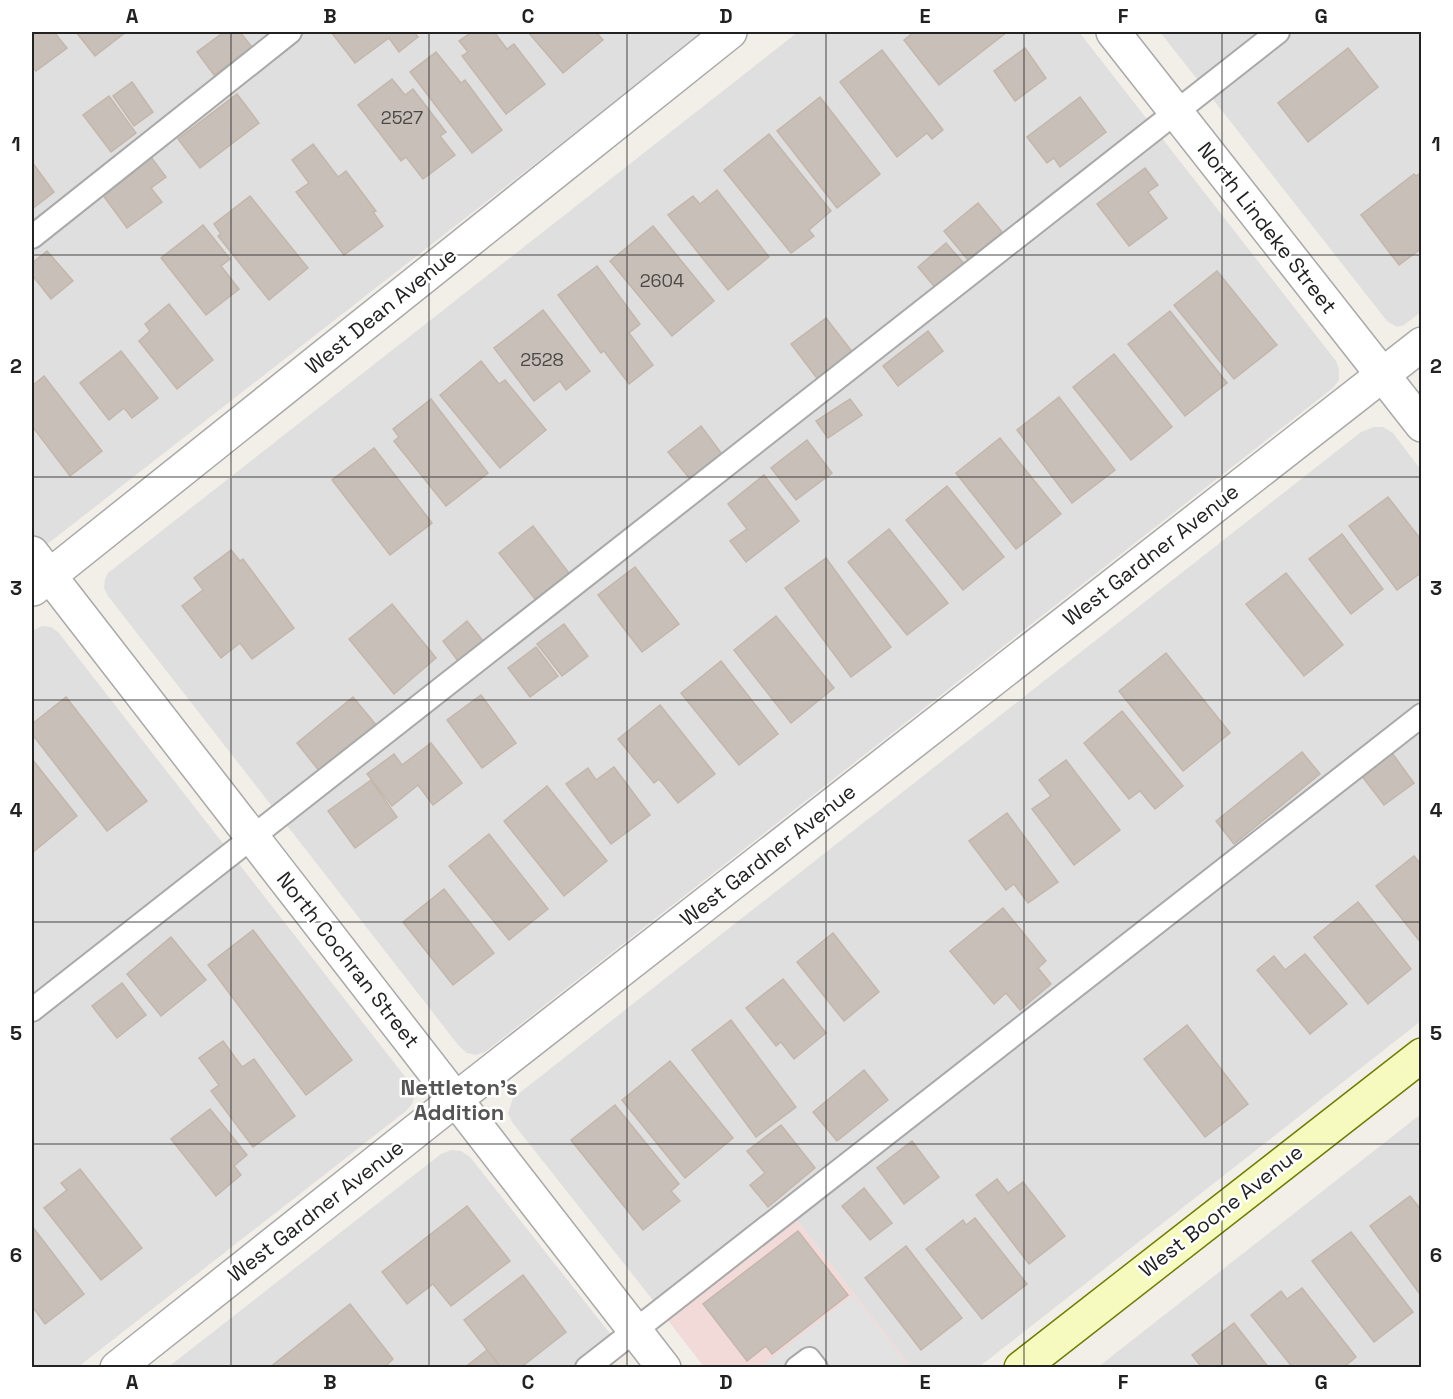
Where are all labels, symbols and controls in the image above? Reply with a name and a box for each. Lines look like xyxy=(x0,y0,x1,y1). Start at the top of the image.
text: A xyxy=(126,3,139,29)
text: B xyxy=(323,3,337,29)
text: C xyxy=(522,3,535,29)
text: D xyxy=(719,3,733,29)
text: E xyxy=(919,3,931,29)
text: F xyxy=(1118,3,1129,29)
text: G xyxy=(1314,3,1328,29)
house number: 2527 xyxy=(381,106,423,129)
text: 1 xyxy=(11,131,21,157)
text: 1 xyxy=(1431,131,1441,157)
street label: North Lindeke Street xyxy=(1192,136,1343,319)
street label: West Dean Avenue xyxy=(300,241,462,380)
house number: 2604 xyxy=(640,269,684,292)
house number: 2528 xyxy=(520,348,564,371)
text: 2 xyxy=(10,353,22,379)
text: 2 xyxy=(1430,353,1442,379)
street label: West Gardner Avenue xyxy=(1057,478,1244,632)
text: 3 xyxy=(10,575,22,601)
text: 3 xyxy=(1430,575,1442,601)
street label: West Gardner Avenue xyxy=(674,778,861,932)
text: 4 xyxy=(10,797,23,823)
text: 4 xyxy=(1430,797,1443,823)
street label: North Cochran Street xyxy=(271,866,426,1053)
text: 5 xyxy=(10,1020,22,1046)
text: 5 xyxy=(1430,1020,1442,1046)
district label: Nettleton's Addition xyxy=(401,1073,517,1126)
street label: West Gardner Avenue xyxy=(222,1134,409,1288)
street label: West Boone Avenue xyxy=(1133,1138,1308,1283)
text: 6 xyxy=(10,1242,22,1268)
text: 6 xyxy=(1430,1242,1442,1268)
text: A xyxy=(126,1369,139,1395)
text: B xyxy=(323,1369,337,1395)
text: C xyxy=(522,1369,535,1395)
text: D xyxy=(719,1369,733,1395)
text: E xyxy=(919,1369,931,1395)
text: F xyxy=(1118,1369,1129,1395)
text: G xyxy=(1314,1369,1328,1395)

